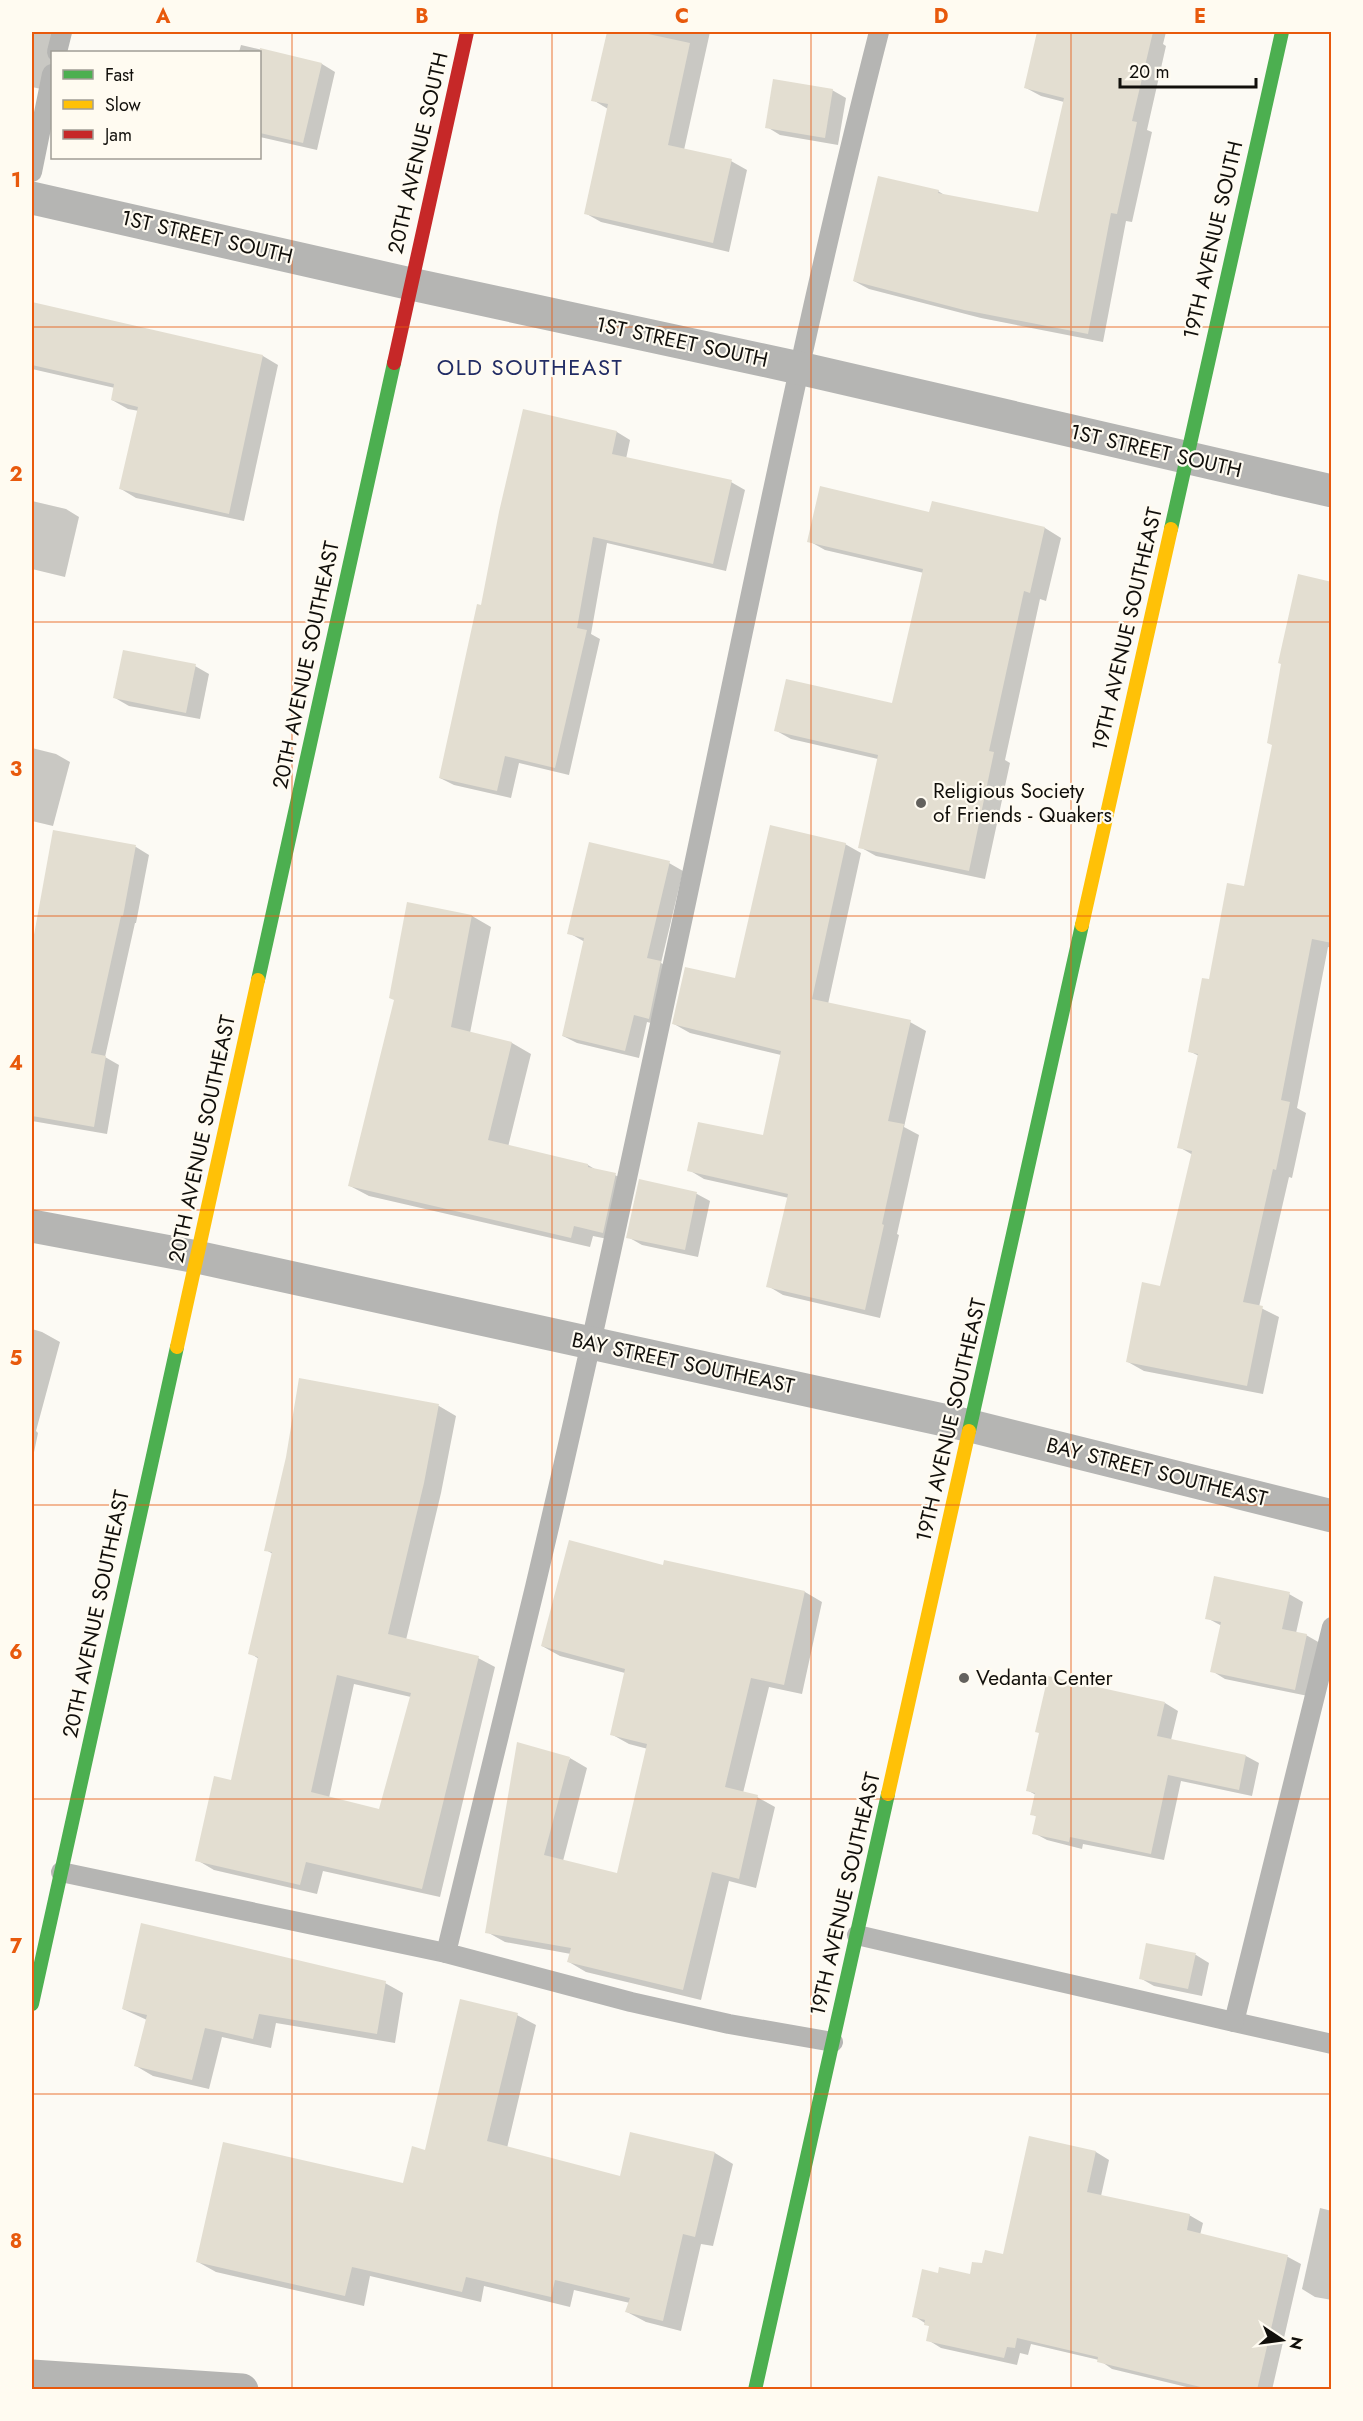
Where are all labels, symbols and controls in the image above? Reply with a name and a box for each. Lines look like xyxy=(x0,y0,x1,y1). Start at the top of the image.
text: A xyxy=(155,2,171,31)
text: B xyxy=(415,2,429,31)
text: C xyxy=(675,2,689,31)
text: D xyxy=(934,2,948,31)
text: E xyxy=(1194,2,1206,31)
street label: 20TH AVENUE SOUTH xyxy=(380,49,456,257)
legend xyxy=(51,51,261,159)
scale bar xyxy=(1120,51,1256,89)
text: 20 m xyxy=(1129,59,1169,85)
text: Fast xyxy=(105,62,134,88)
text: Slow xyxy=(105,92,142,118)
text: Jam xyxy=(103,122,132,148)
street label: 19TH AVENUE SOUTH xyxy=(1176,138,1250,342)
text: 1 xyxy=(11,166,21,195)
street label: 1ST STREET SOUTH xyxy=(118,203,296,271)
street label: 1ST STREET SOUTH xyxy=(593,309,771,375)
district label: OLD SOUTHEAST xyxy=(437,351,623,383)
street label: 1ST STREET SOUTH xyxy=(1067,417,1245,485)
text: 2 xyxy=(9,460,23,489)
street label: 19TH AVENUE SOUTHEAST xyxy=(1084,504,1170,754)
street label: 20TH AVENUE SOUTHEAST xyxy=(265,538,347,792)
text: 3 xyxy=(10,755,22,784)
place label: Religious Society of Friends - Quakers xyxy=(933,776,1112,830)
marker: Religious Society of Friends - Quakers xyxy=(914,796,928,810)
street label: 20TH AVENUE SOUTHEAST xyxy=(161,1012,243,1266)
text: 4 xyxy=(9,1049,23,1078)
street label: 19TH AVENUE SOUTHEAST xyxy=(908,1295,994,1545)
street label: BAY STREET SOUTHEAST xyxy=(569,1325,797,1401)
text: 5 xyxy=(10,1344,23,1373)
street label: BAY STREET SOUTHEAST xyxy=(1043,1430,1271,1514)
street label: 20TH AVENUE SOUTHEAST xyxy=(55,1487,137,1741)
text: 6 xyxy=(9,1638,23,1667)
place label: Vedanta Center xyxy=(976,1663,1114,1693)
marker: Vedanta Center xyxy=(957,1671,971,1685)
street label: 19TH AVENUE SOUTHEAST xyxy=(802,1769,888,2019)
text: 7 xyxy=(10,1932,23,1961)
text: 8 xyxy=(10,2227,22,2256)
north arrow xyxy=(1252,2310,1312,2370)
text: N xyxy=(1283,2334,1309,2352)

